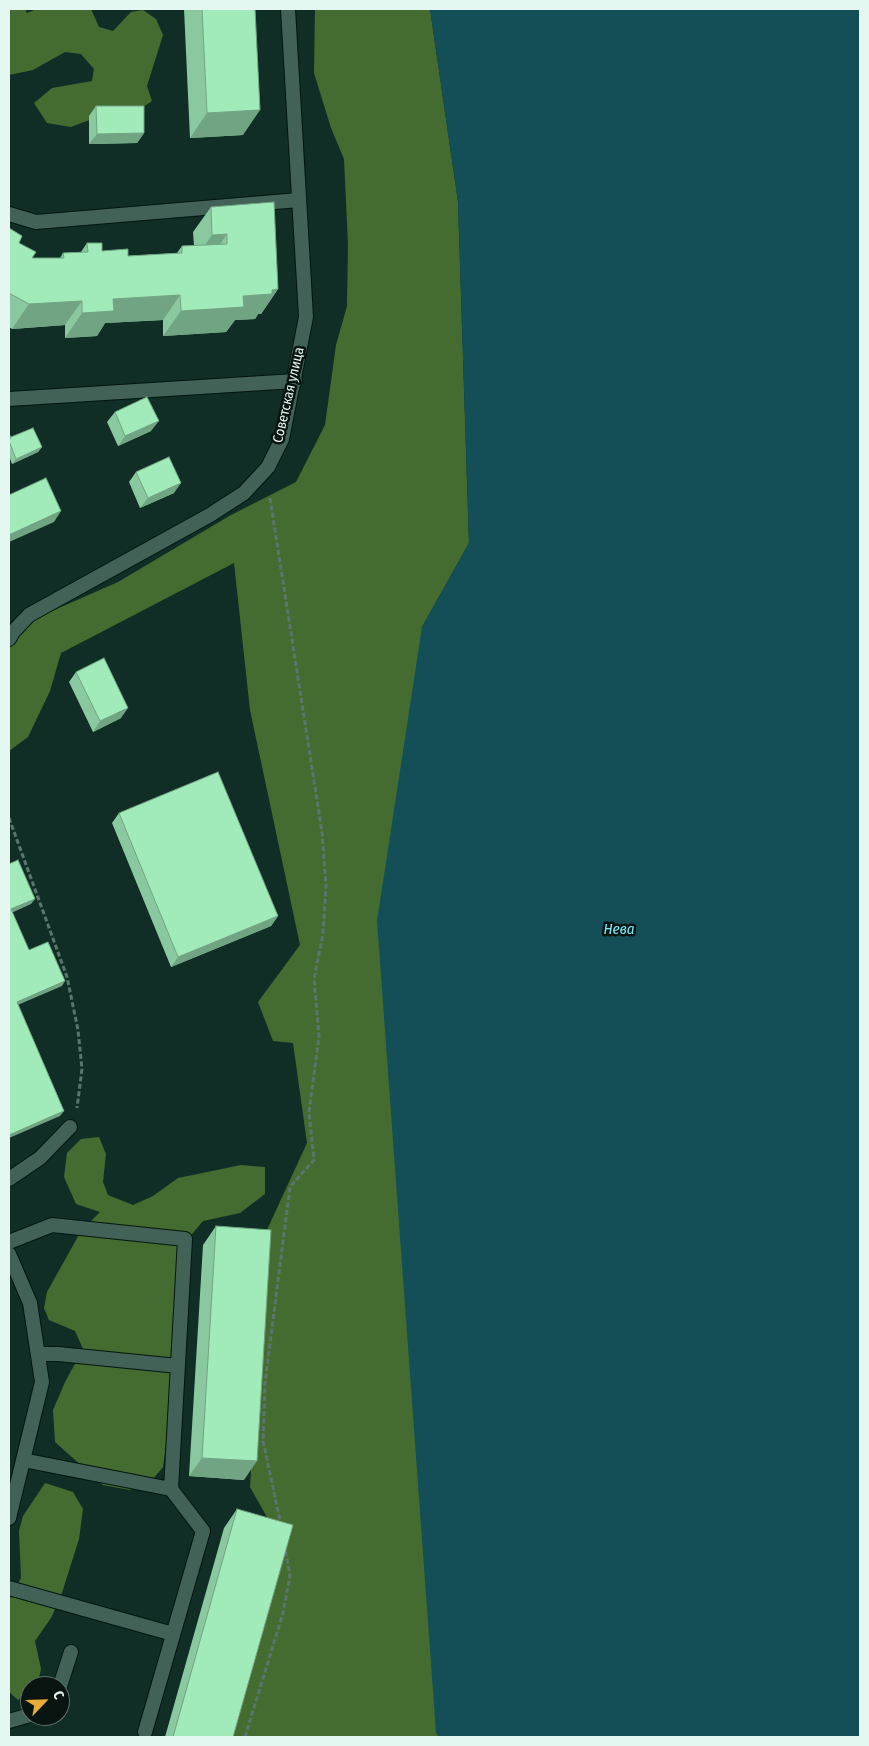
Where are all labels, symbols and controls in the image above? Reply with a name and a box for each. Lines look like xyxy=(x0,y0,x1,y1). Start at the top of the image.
street label: Советская улица xyxy=(270,346,308,444)
water label: Нева xyxy=(603,921,635,939)
north arrow xyxy=(20,1676,70,1726)
text: С xyxy=(49,1688,68,1702)

